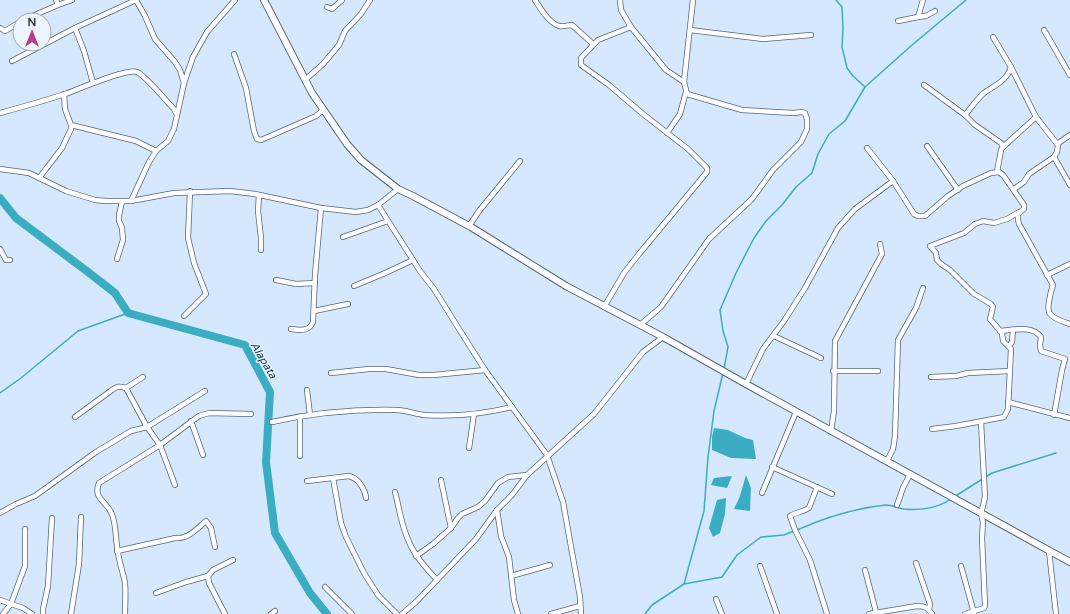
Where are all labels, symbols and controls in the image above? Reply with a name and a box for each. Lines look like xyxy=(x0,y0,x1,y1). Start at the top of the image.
north arrow xyxy=(12,12,52,52)
text: N xyxy=(28,16,36,29)
water label: Alapata xyxy=(248,340,280,382)

